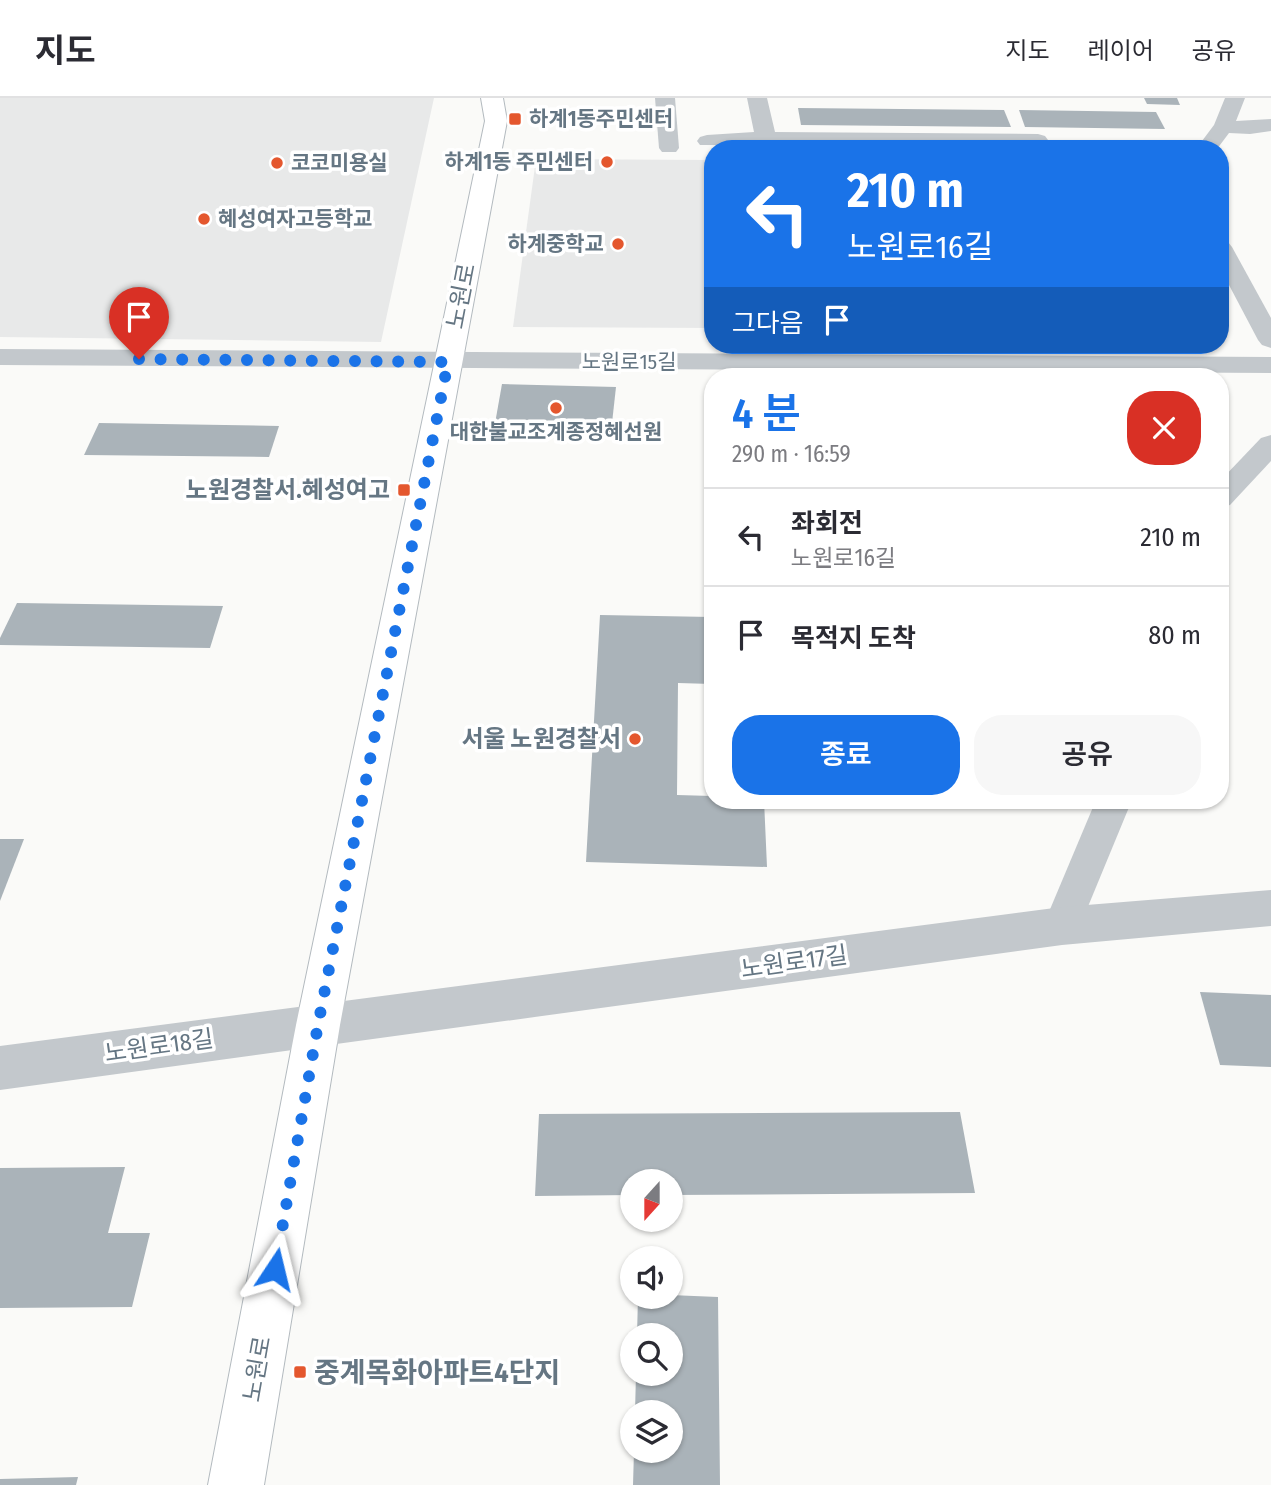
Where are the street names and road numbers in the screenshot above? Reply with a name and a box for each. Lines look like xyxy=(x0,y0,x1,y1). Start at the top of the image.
street label: 노원로 xyxy=(441,261,481,331)
street label: 노원로15길 xyxy=(581,349,677,375)
street label: 노원로17길 xyxy=(739,941,849,983)
street label: 노원로18길 xyxy=(103,1025,215,1067)
street label: 노원로 xyxy=(237,1334,277,1404)

